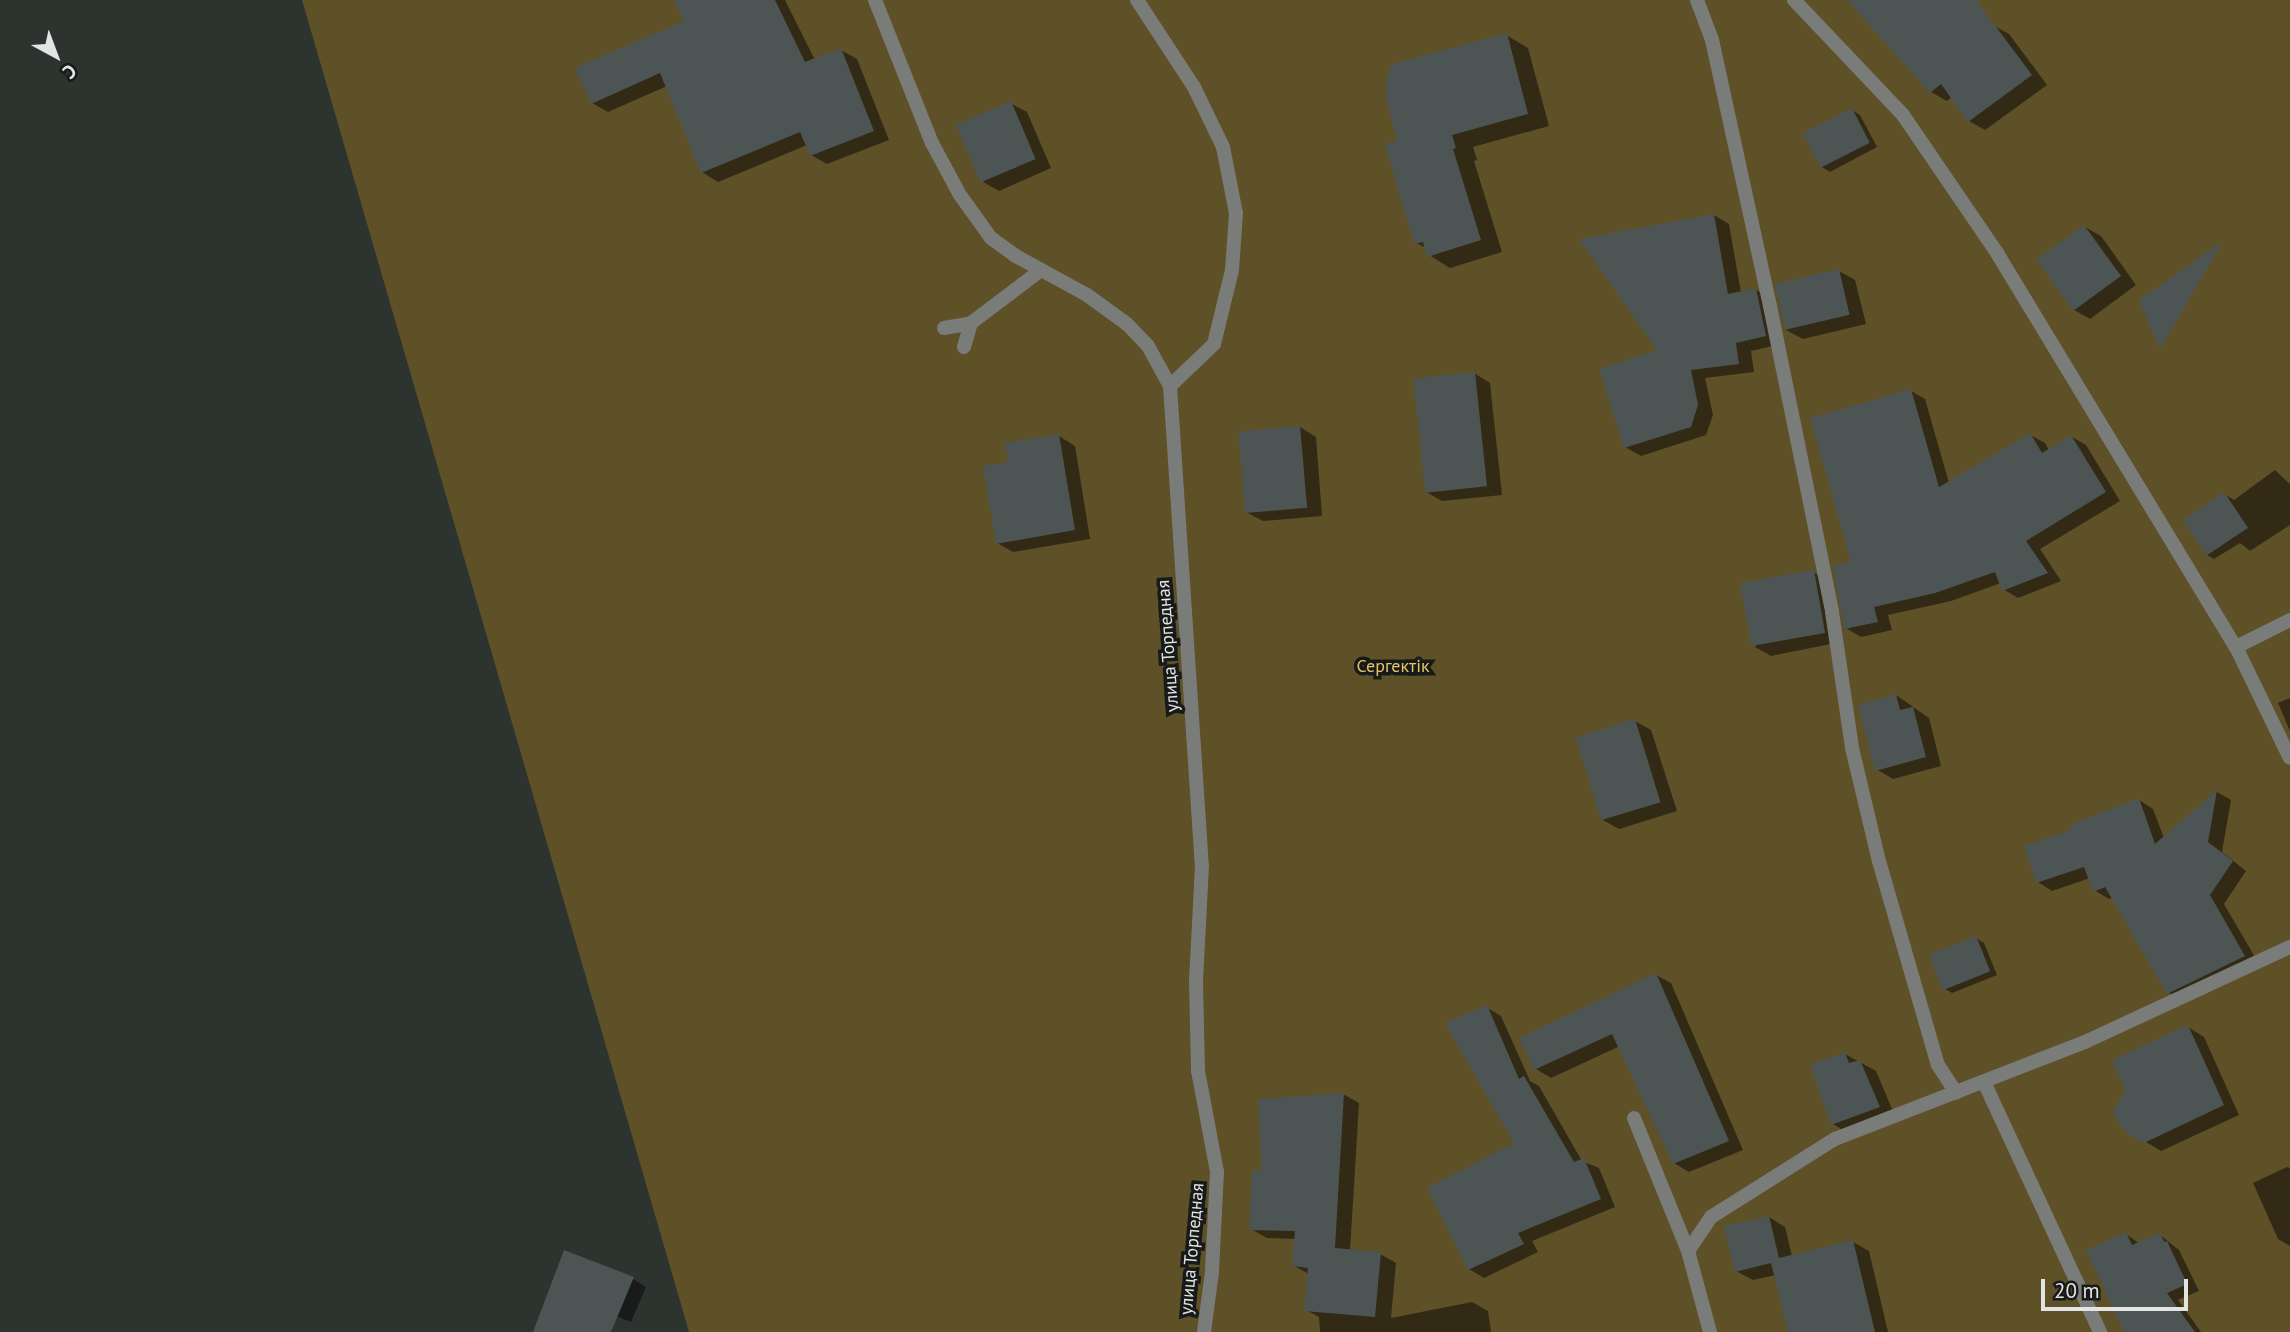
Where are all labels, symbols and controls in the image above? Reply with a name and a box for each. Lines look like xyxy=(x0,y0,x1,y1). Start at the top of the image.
north arrow xyxy=(21,21,91,91)
text: С xyxy=(58,59,82,84)
street label: улица Торпедная xyxy=(1153,579,1183,713)
park label: Сергектік xyxy=(1356,655,1430,677)
street label: улица Торпедная xyxy=(1175,1182,1209,1316)
scale bar xyxy=(2045,1266,2192,1310)
text: 20 m xyxy=(2054,1277,2100,1304)

